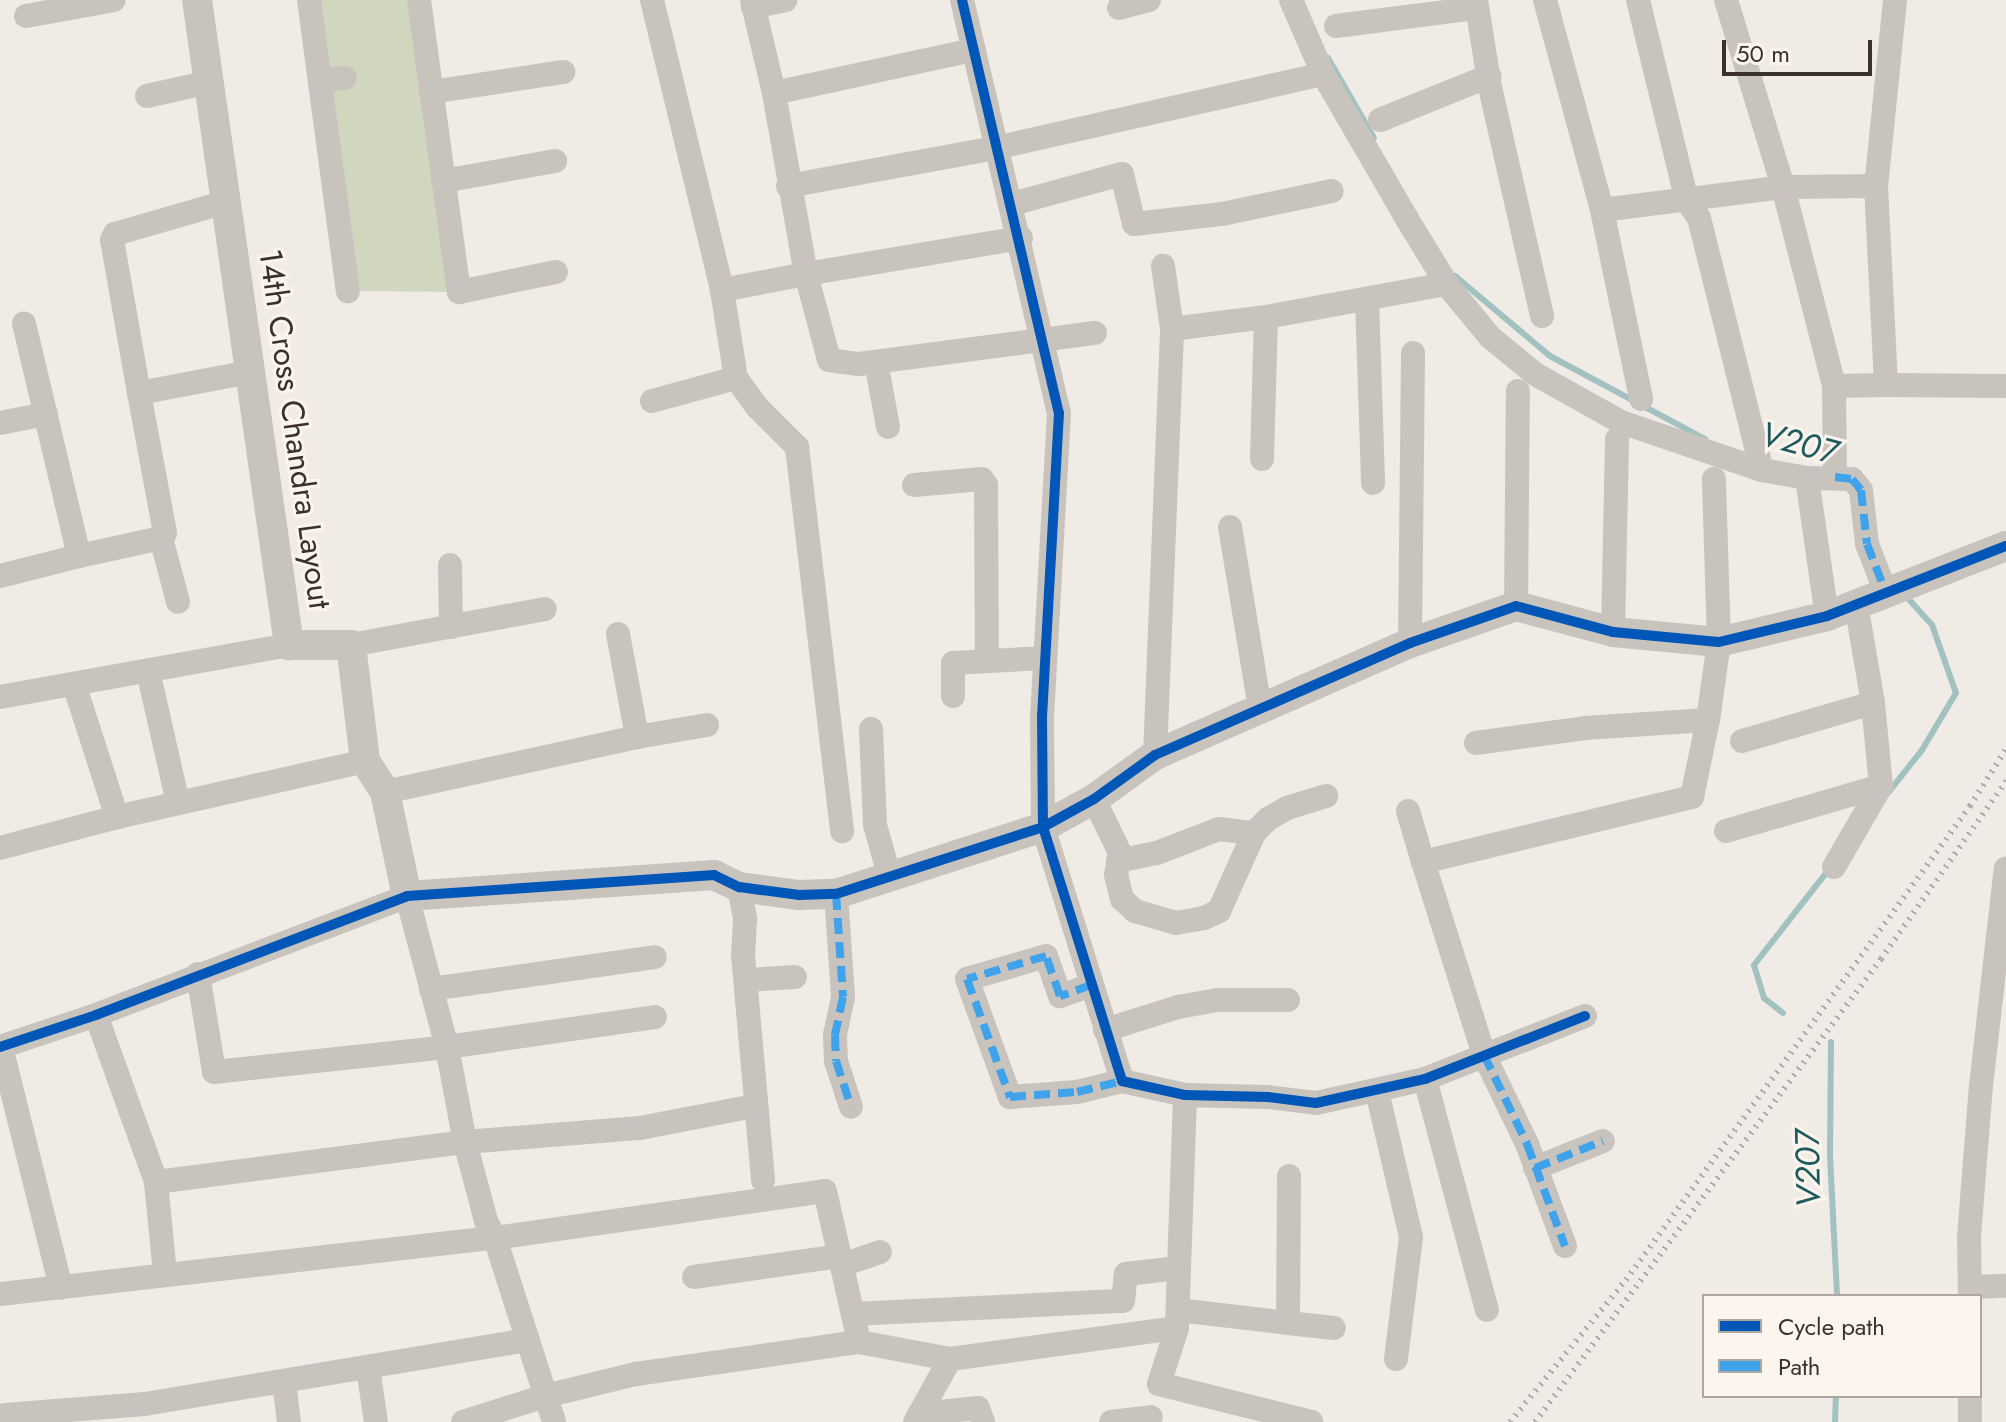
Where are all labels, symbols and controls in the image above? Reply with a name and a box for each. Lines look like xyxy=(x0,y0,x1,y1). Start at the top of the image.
scale bar xyxy=(1726,24,1876,74)
text: 50 m xyxy=(1736,36,1790,71)
street label: 14th Cross Chandra Layout xyxy=(251,247,339,611)
water label: V207 xyxy=(1756,413,1842,473)
water label: V207 xyxy=(1787,1130,1829,1208)
legend xyxy=(1702,1294,1982,1398)
text: Cycle path xyxy=(1778,1309,1885,1344)
text: Path xyxy=(1778,1349,1820,1384)

